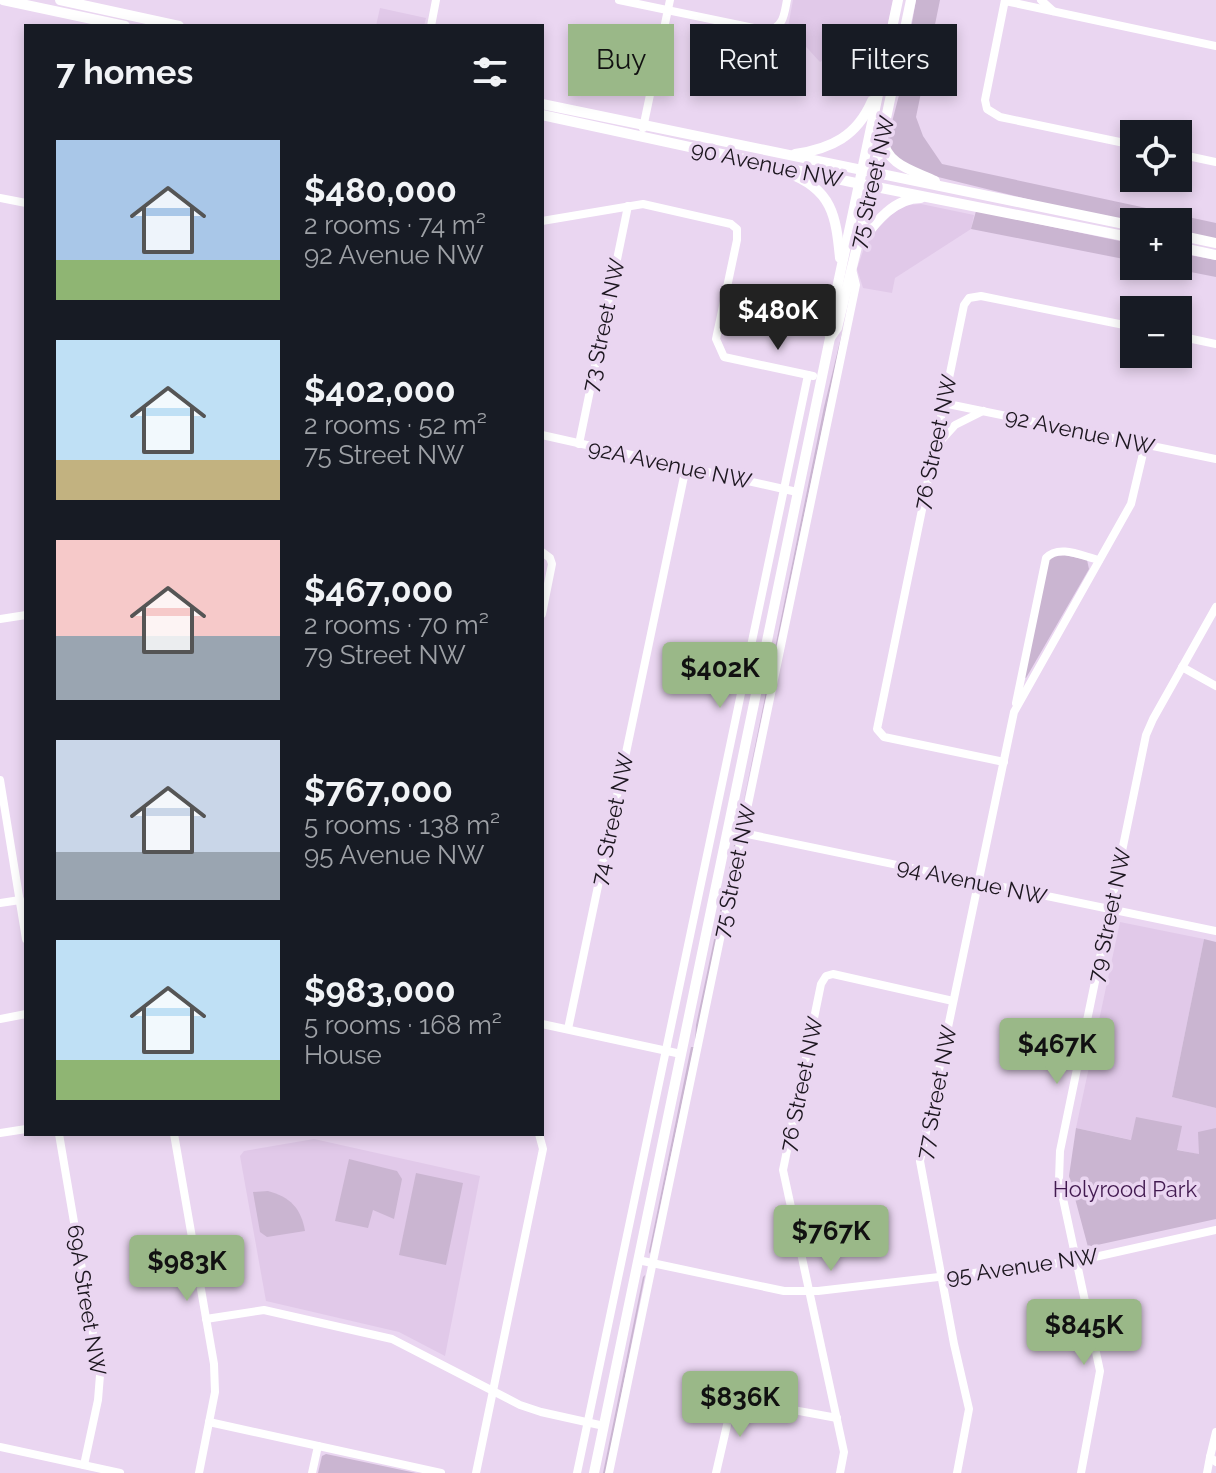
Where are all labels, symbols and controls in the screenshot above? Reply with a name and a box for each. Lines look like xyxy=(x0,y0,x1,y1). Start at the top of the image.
chip: Buy xyxy=(568,24,674,96)
chip: Rent xyxy=(690,24,806,96)
chip: Filters xyxy=(822,24,957,96)
icon: filters xyxy=(468,50,512,94)
text: 7 homes xyxy=(56,52,193,92)
street label: 75 Street NW xyxy=(844,113,900,251)
map controls xyxy=(1120,120,1192,368)
button: locate xyxy=(1120,120,1192,192)
street label: 90 Avenue NW xyxy=(689,135,845,193)
text: $480,000 xyxy=(304,170,457,210)
icon: home xyxy=(120,172,216,268)
button: + xyxy=(1120,208,1192,280)
text: 2 rooms · 74 m² xyxy=(304,210,486,240)
text: 92 Avenue NW xyxy=(304,240,484,270)
street label: 73 Street NW xyxy=(576,256,630,394)
pin: $480K xyxy=(722,284,834,352)
text: $480K xyxy=(738,295,818,325)
button: − xyxy=(1120,296,1192,368)
text: $402,000 xyxy=(304,370,456,410)
icon: home xyxy=(120,372,216,468)
street label: 76 Street NW xyxy=(908,372,962,512)
street label: 92 Avenue NW xyxy=(1003,402,1157,460)
text: 2 rooms · 52 m² xyxy=(304,410,487,440)
street label: 92A Avenue NW xyxy=(586,434,754,494)
text: 75 Street NW xyxy=(304,440,464,470)
text: $467,000 xyxy=(304,570,453,610)
icon: home xyxy=(120,572,216,668)
text: 2 rooms · 70 m² xyxy=(304,610,489,640)
text: 79 Street NW xyxy=(304,640,466,670)
pin: $402K xyxy=(664,642,776,710)
text: $402K xyxy=(680,653,760,683)
street label: 74 Street NW xyxy=(585,750,639,888)
text: $767,000 xyxy=(304,770,453,810)
icon: home xyxy=(120,772,216,868)
street label: 75 Street NW xyxy=(707,802,761,940)
text: 5 rooms · 138 m² xyxy=(304,810,500,840)
text: 95 Avenue NW xyxy=(304,840,484,870)
street label: 79 Street NW xyxy=(1082,845,1136,985)
street label: 94 Avenue NW xyxy=(895,852,1049,910)
text: $983,000 xyxy=(304,970,456,1010)
icon: home xyxy=(120,972,216,1068)
text: 5 rooms · 168 m² xyxy=(304,1010,502,1040)
street label: 76 Street NW xyxy=(774,1014,828,1154)
pin: $467K xyxy=(1001,1018,1113,1086)
street label: 77 Street NW xyxy=(910,1023,962,1161)
text: $467K xyxy=(1017,1029,1097,1059)
text: House xyxy=(304,1040,382,1070)
park label: Holyrood Park xyxy=(1053,1176,1198,1202)
pin: $767K xyxy=(775,1205,887,1273)
text: $767K xyxy=(792,1216,870,1246)
street label: 69A Street NW xyxy=(62,1223,112,1377)
pin: $983K xyxy=(131,1235,243,1303)
street label: 95 Avenue NW xyxy=(945,1243,1099,1289)
text: $983K xyxy=(147,1246,227,1276)
pin: $845K xyxy=(1028,1299,1140,1367)
text: $845K xyxy=(1045,1310,1123,1340)
pin: $836K xyxy=(684,1371,796,1439)
text: $836K xyxy=(700,1382,780,1412)

